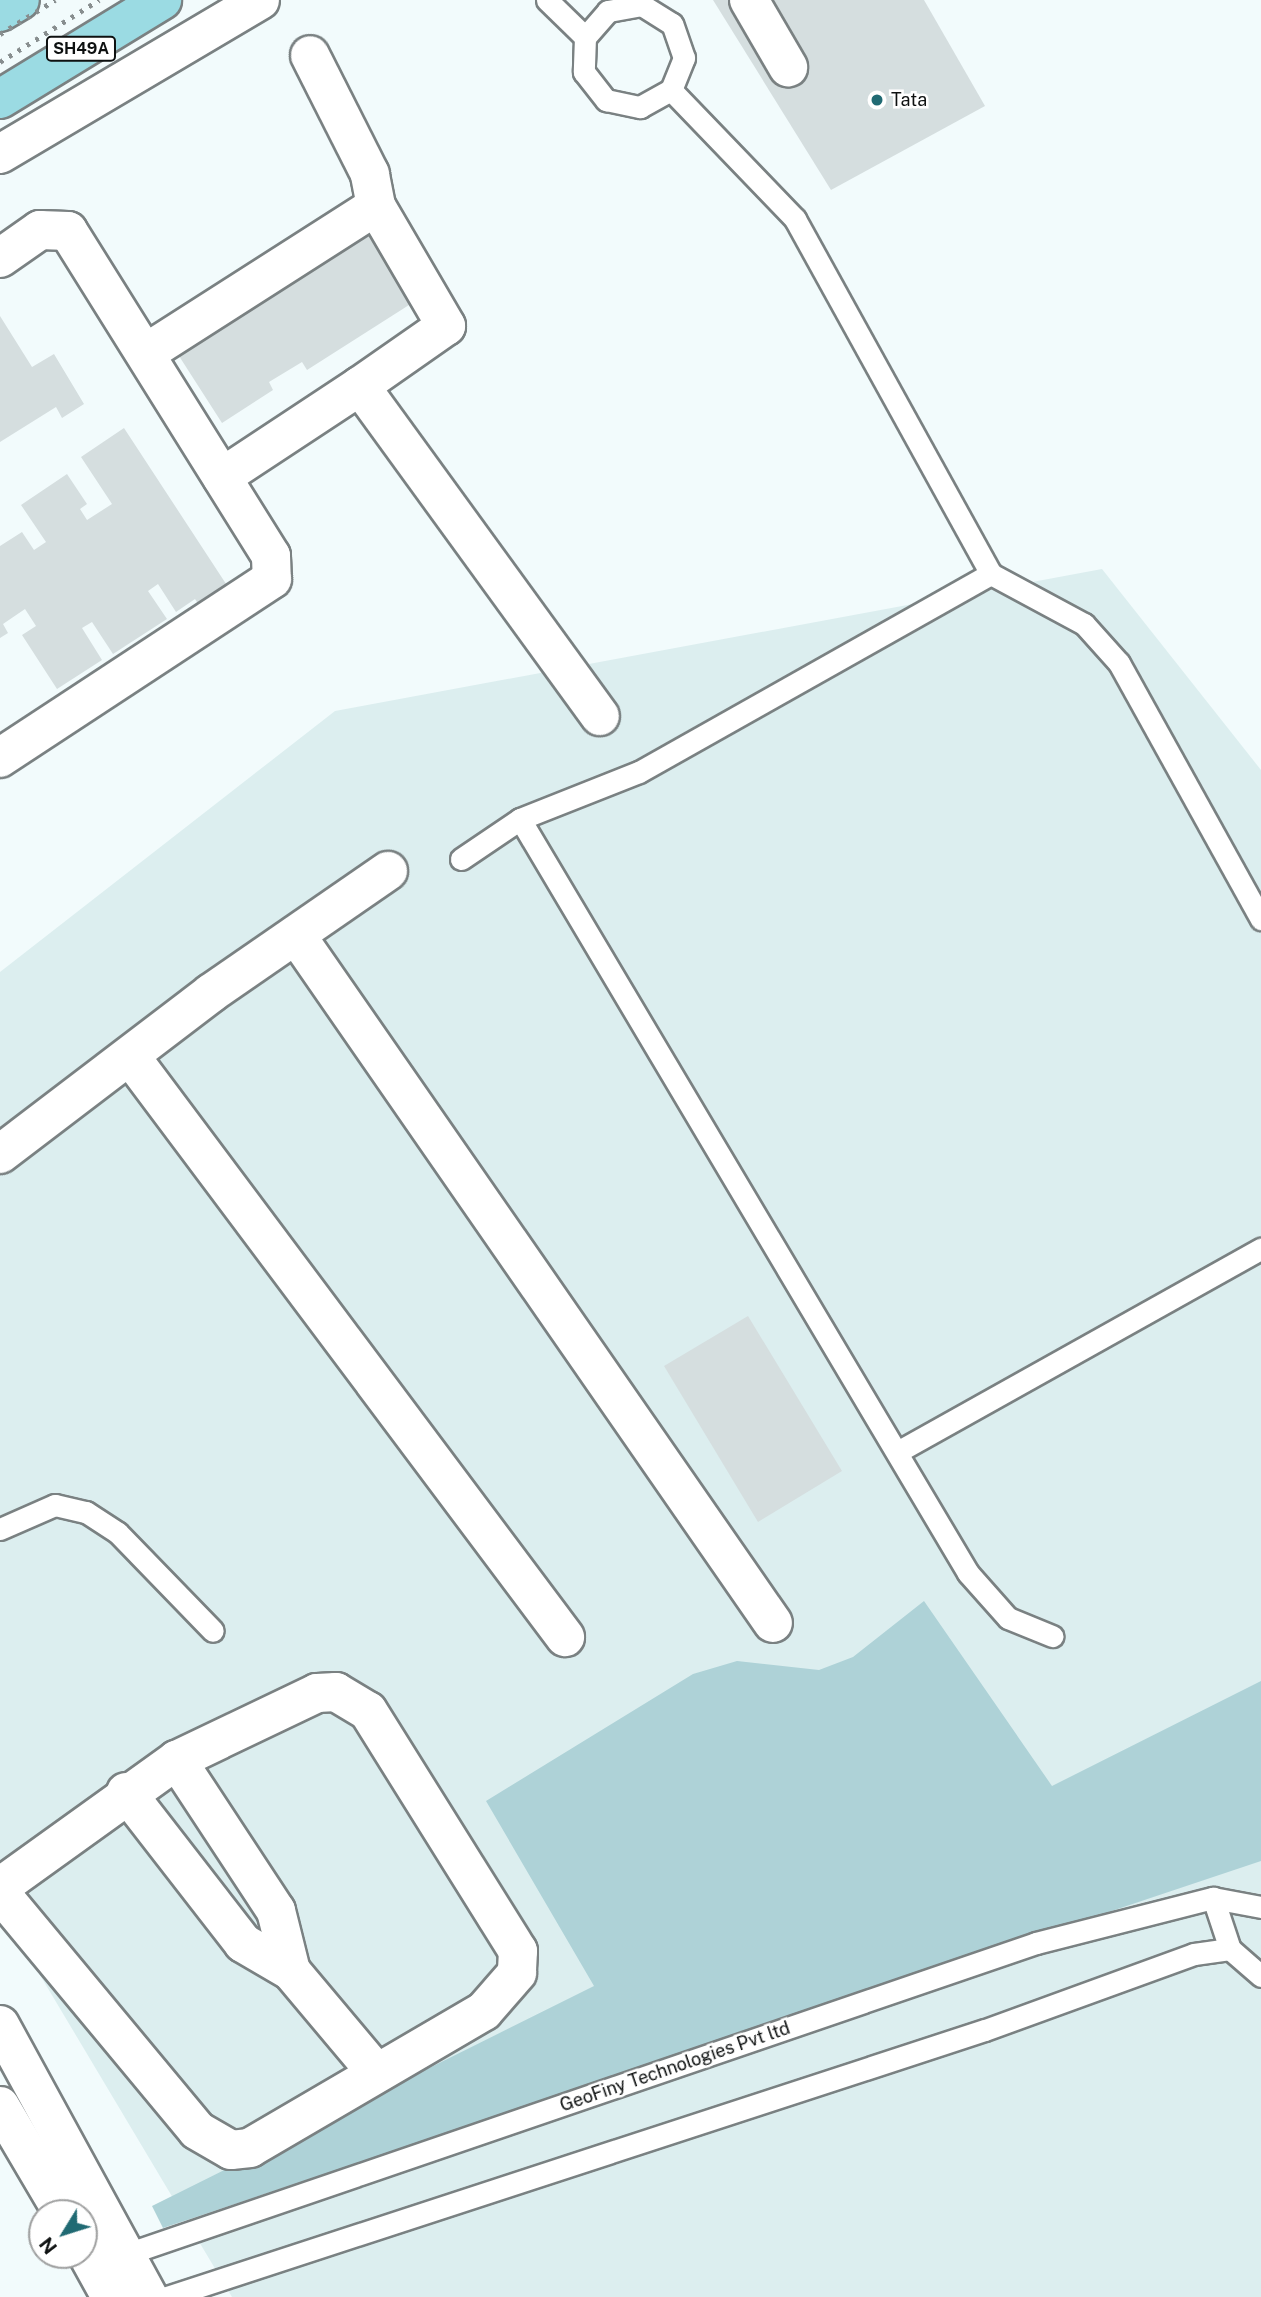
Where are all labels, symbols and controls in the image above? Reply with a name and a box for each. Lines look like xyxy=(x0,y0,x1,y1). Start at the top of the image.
road number: SH49A xyxy=(44,36,118,61)
place label: Tata xyxy=(891,89,927,111)
marker: Tata xyxy=(869,92,885,108)
street label: GeoFiny Technologies Pvt ltd xyxy=(557,2017,793,2117)
north arrow xyxy=(28,2199,98,2269)
text: N xyxy=(35,2233,61,2258)

